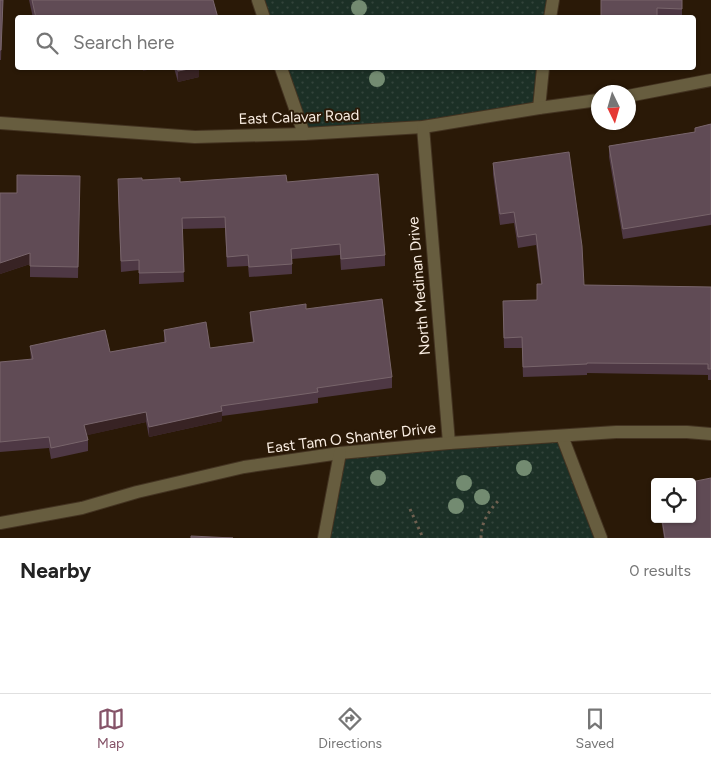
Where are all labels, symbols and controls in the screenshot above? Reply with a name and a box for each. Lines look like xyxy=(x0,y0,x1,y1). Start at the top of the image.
search box xyxy=(15,15,696,70)
icon: search xyxy=(33,29,61,57)
text: Search here xyxy=(73,31,175,54)
north arrow xyxy=(591,85,636,130)
street label: East Calavar Road xyxy=(238,106,360,128)
street label: North Medinan Drive xyxy=(404,216,434,356)
street label: East Tam O Shanter Drive xyxy=(265,419,437,457)
map controls xyxy=(651,478,696,523)
button: locate xyxy=(651,478,696,523)
text: Nearby xyxy=(20,558,91,583)
text: 0 results xyxy=(629,561,691,580)
tab: Map xyxy=(97,705,125,752)
tab: Directions xyxy=(318,705,382,752)
tab: Saved xyxy=(576,705,614,752)

